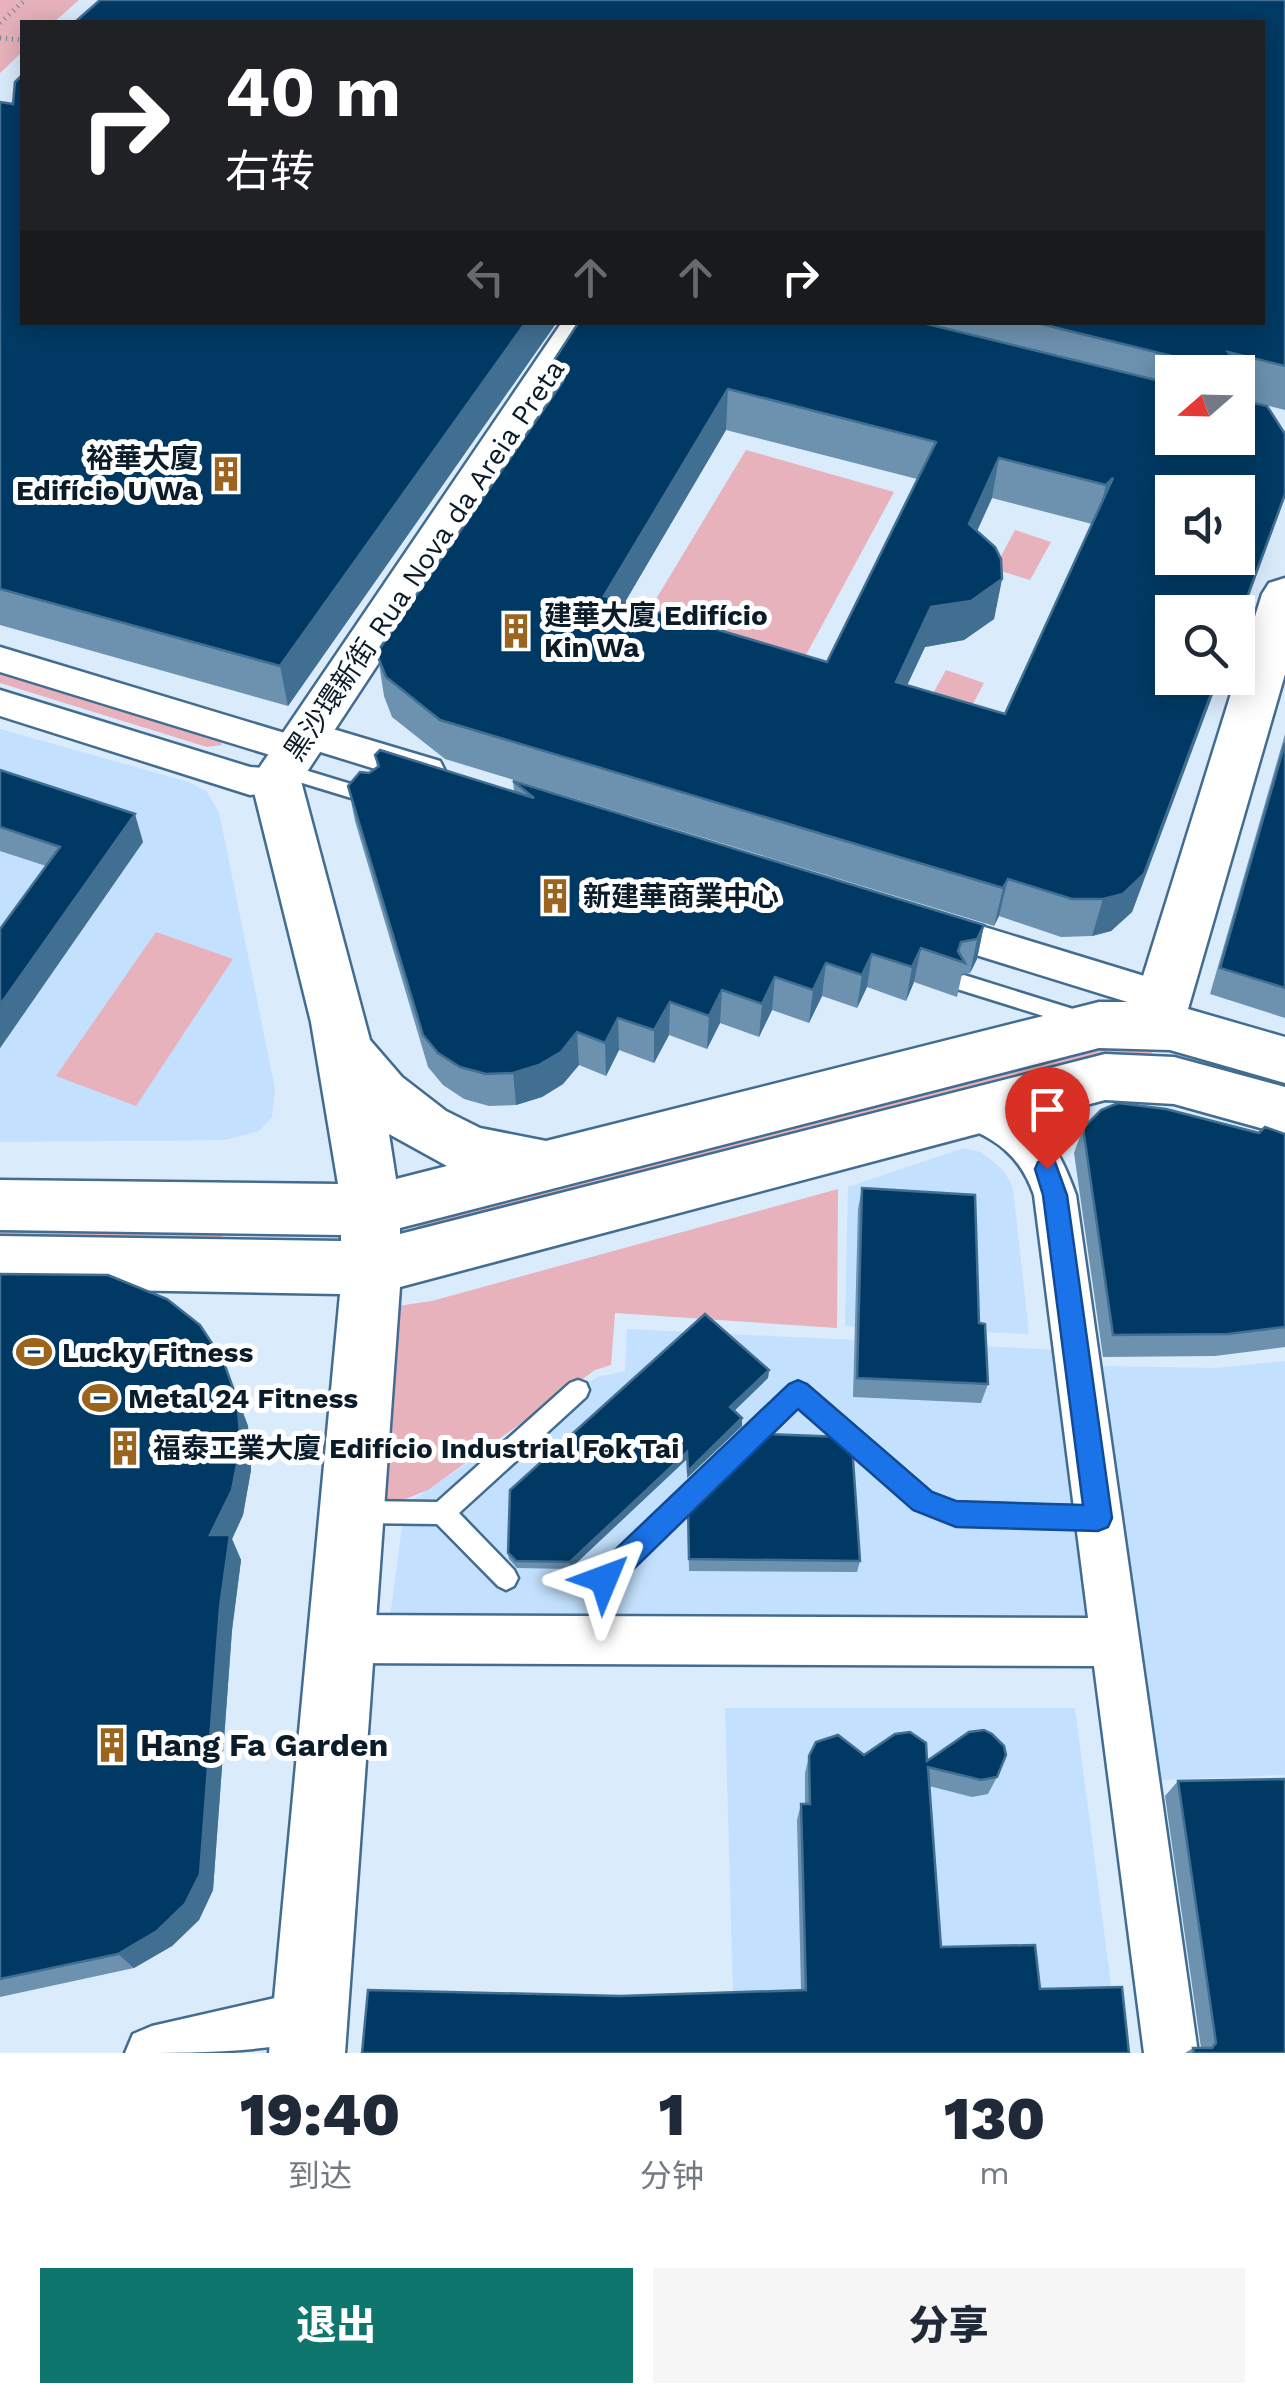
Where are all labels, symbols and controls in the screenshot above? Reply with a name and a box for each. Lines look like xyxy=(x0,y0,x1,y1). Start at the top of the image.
text: 40 m xyxy=(225,51,401,133)
icon: right xyxy=(60,60,190,190)
text: 右转 xyxy=(225,145,315,198)
icon: left xyxy=(458,250,513,305)
icon: ahead xyxy=(563,250,618,305)
icon: ahead xyxy=(668,250,723,305)
icon: right xyxy=(773,250,828,305)
street label: 黑沙環新街 Rua Nova da Areia Preta xyxy=(278,353,571,767)
north arrow xyxy=(1155,355,1255,455)
map controls xyxy=(1155,355,1255,695)
place label: 裕華大廈 Edifício U Wa xyxy=(16,442,199,507)
building icon: 裕華大廈 Edifício U Wa xyxy=(207,455,245,493)
button: sound xyxy=(1155,475,1255,575)
button: search xyxy=(1155,595,1255,695)
place label: 建華大廈 Edifício Kin Wa xyxy=(544,599,768,664)
building icon: 建華大廈 Edifício Kin Wa xyxy=(497,612,535,650)
building icon: 新建華商業中心 xyxy=(536,877,574,915)
place label: 新建華商業中心 xyxy=(583,880,779,913)
pin xyxy=(1005,1067,1090,1170)
icon: arrive xyxy=(1020,1082,1075,1137)
sports icon: Lucky Fitness xyxy=(15,1333,53,1371)
place label: Lucky Fitness xyxy=(62,1336,254,1369)
sports icon: Metal 24 Fitness xyxy=(81,1379,119,1417)
place label: Metal 24 Fitness xyxy=(128,1382,358,1415)
building icon: 福泰工業大廈 Edifício Industrial Fok Tai xyxy=(106,1429,144,1467)
place label: 福泰工業大廈 Edifício Industrial Fok Tai xyxy=(153,1432,679,1465)
position arrow xyxy=(552,1527,656,1631)
building icon: Hang Fa Garden xyxy=(93,1726,131,1764)
place label: Hang Fa Garden xyxy=(140,1726,388,1764)
text: 19:40 xyxy=(240,2079,400,2150)
text: 1 xyxy=(659,2079,685,2150)
text: 130 xyxy=(944,2083,1045,2154)
text: m xyxy=(979,2154,1010,2192)
text: 到达 xyxy=(288,2157,352,2195)
text: 分钟 xyxy=(640,2157,704,2195)
button: 退出 xyxy=(40,2268,633,2383)
button: 分享 xyxy=(653,2268,1245,2383)

